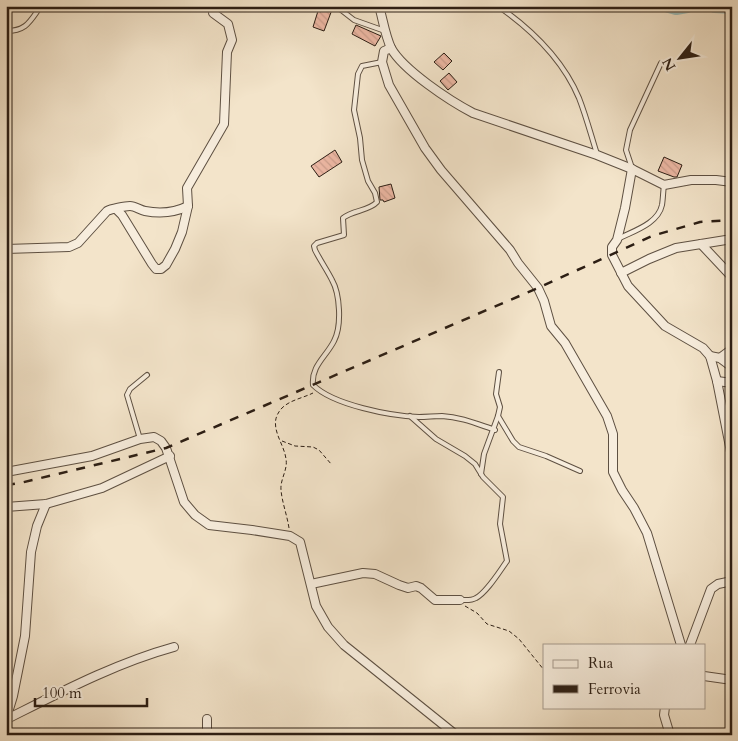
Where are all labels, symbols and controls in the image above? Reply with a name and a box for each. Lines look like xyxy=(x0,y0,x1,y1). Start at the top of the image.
north arrow xyxy=(656,32,706,82)
text: N xyxy=(658,54,680,74)
legend xyxy=(543,644,706,708)
text: Rua xyxy=(588,653,614,673)
scale bar xyxy=(35,676,148,708)
text: Ferrovia xyxy=(588,679,641,699)
text: 100 m xyxy=(42,683,82,703)

